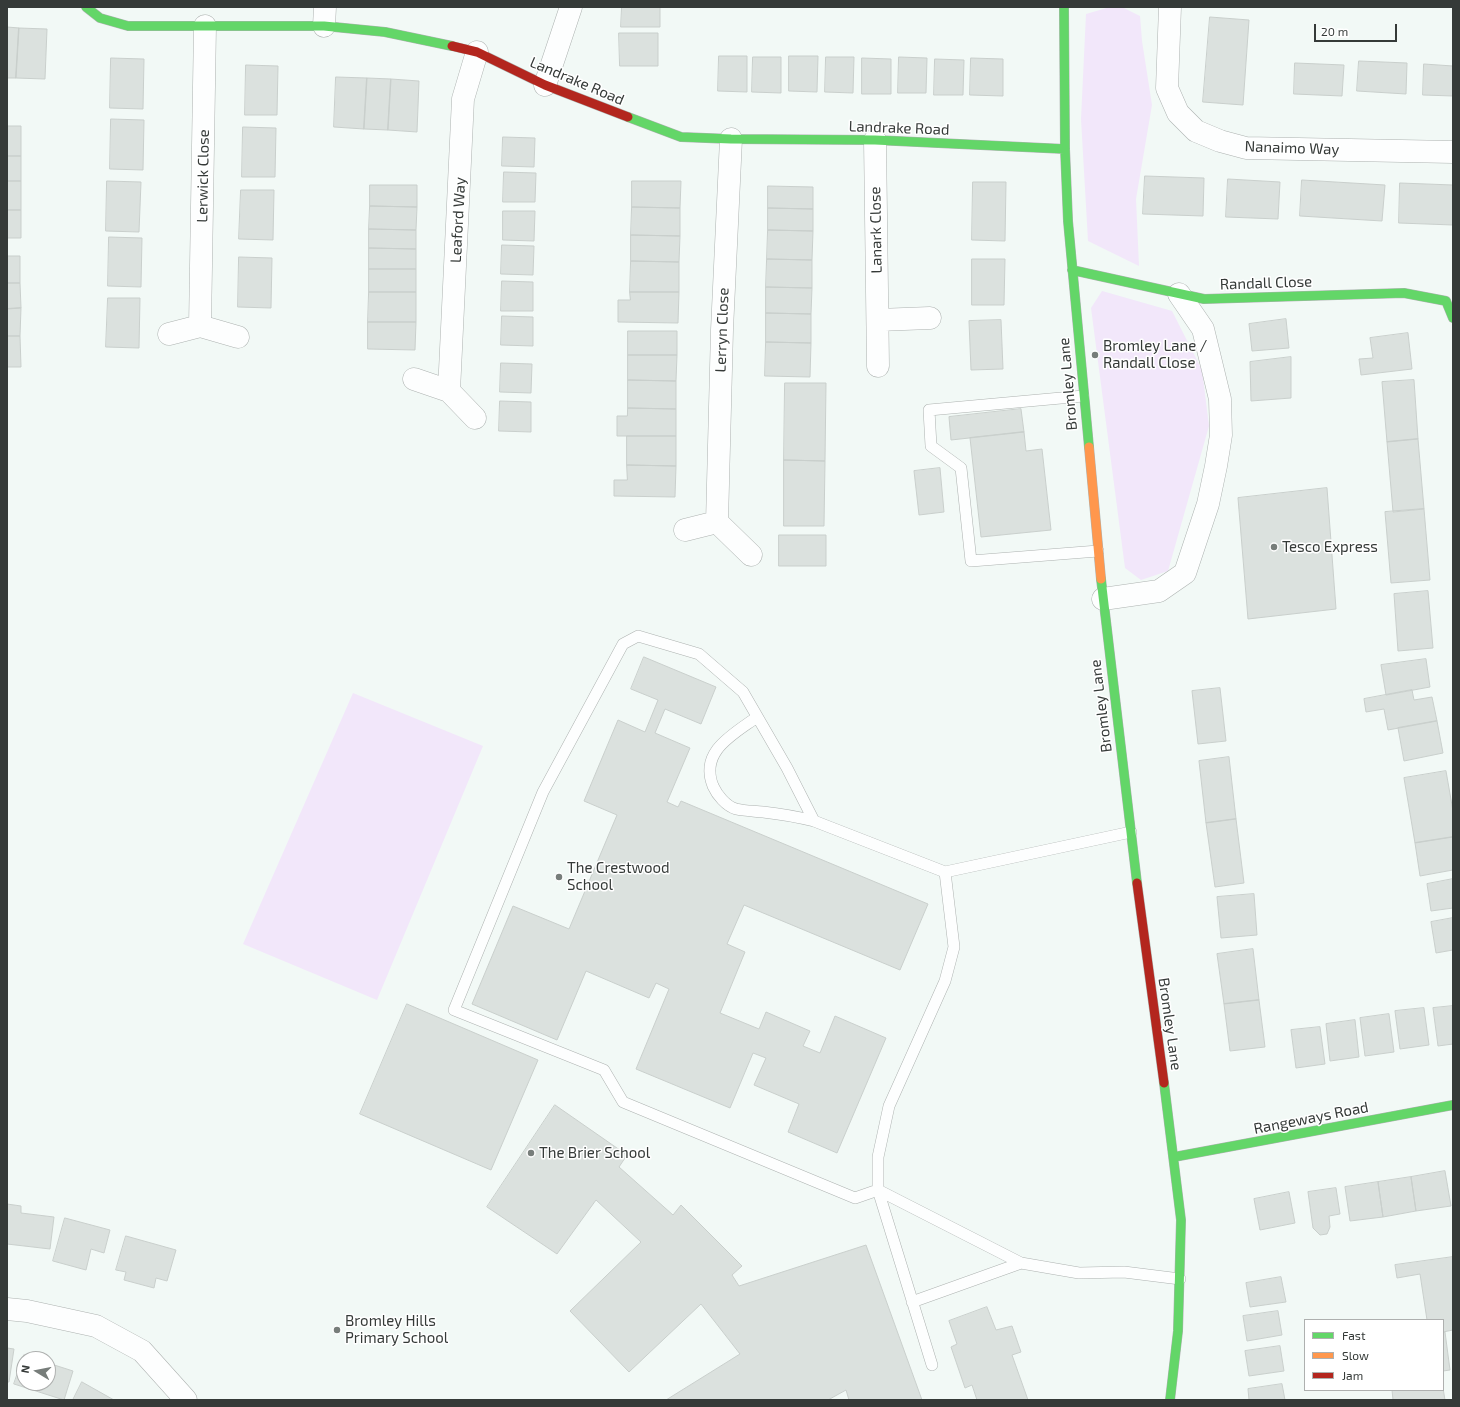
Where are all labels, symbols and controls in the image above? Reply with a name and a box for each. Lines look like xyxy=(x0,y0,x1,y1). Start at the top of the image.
scale bar xyxy=(1316,16,1399,42)
text: 20 m xyxy=(1321,24,1348,38)
street label: Landrake Road xyxy=(527,53,627,109)
street label: Landrake Road xyxy=(848,117,950,139)
street label: Lerwick Close xyxy=(193,129,213,223)
street label: Nanaimo Way xyxy=(1244,137,1340,159)
street label: Leaford Way xyxy=(447,177,469,263)
street label: Lanark Close xyxy=(866,186,886,274)
street label: Randall Close xyxy=(1219,272,1313,294)
street label: Lerryn Close xyxy=(712,287,732,373)
street label: Bromley Lane xyxy=(1055,337,1081,431)
place label: Bromley Lane / Randall Close xyxy=(1103,337,1207,372)
marker: Bromley Lane / Randall Close xyxy=(1090,350,1100,360)
place label: Tesco Express xyxy=(1282,538,1378,556)
marker: Tesco Express xyxy=(1269,542,1279,552)
street label: Bromley Lane xyxy=(1086,659,1116,753)
place label: The Crestwood School xyxy=(567,859,670,894)
marker: The Crestwood School xyxy=(554,872,564,882)
street label: Bromley Lane xyxy=(1155,977,1185,1071)
street label: Rangeways Road xyxy=(1252,1098,1370,1138)
place label: The Brier School xyxy=(539,1144,650,1162)
marker: The Brier School xyxy=(526,1148,536,1158)
place label: Bromley Hills Primary School xyxy=(345,1312,448,1347)
legend xyxy=(1304,1319,1444,1391)
marker: Bromley Hills Primary School xyxy=(332,1325,342,1335)
text: Fast xyxy=(1342,1328,1365,1342)
text: Slow xyxy=(1342,1348,1369,1362)
north arrow xyxy=(16,1351,56,1391)
text: N xyxy=(18,1364,32,1374)
text: Jam xyxy=(1342,1368,1363,1382)

